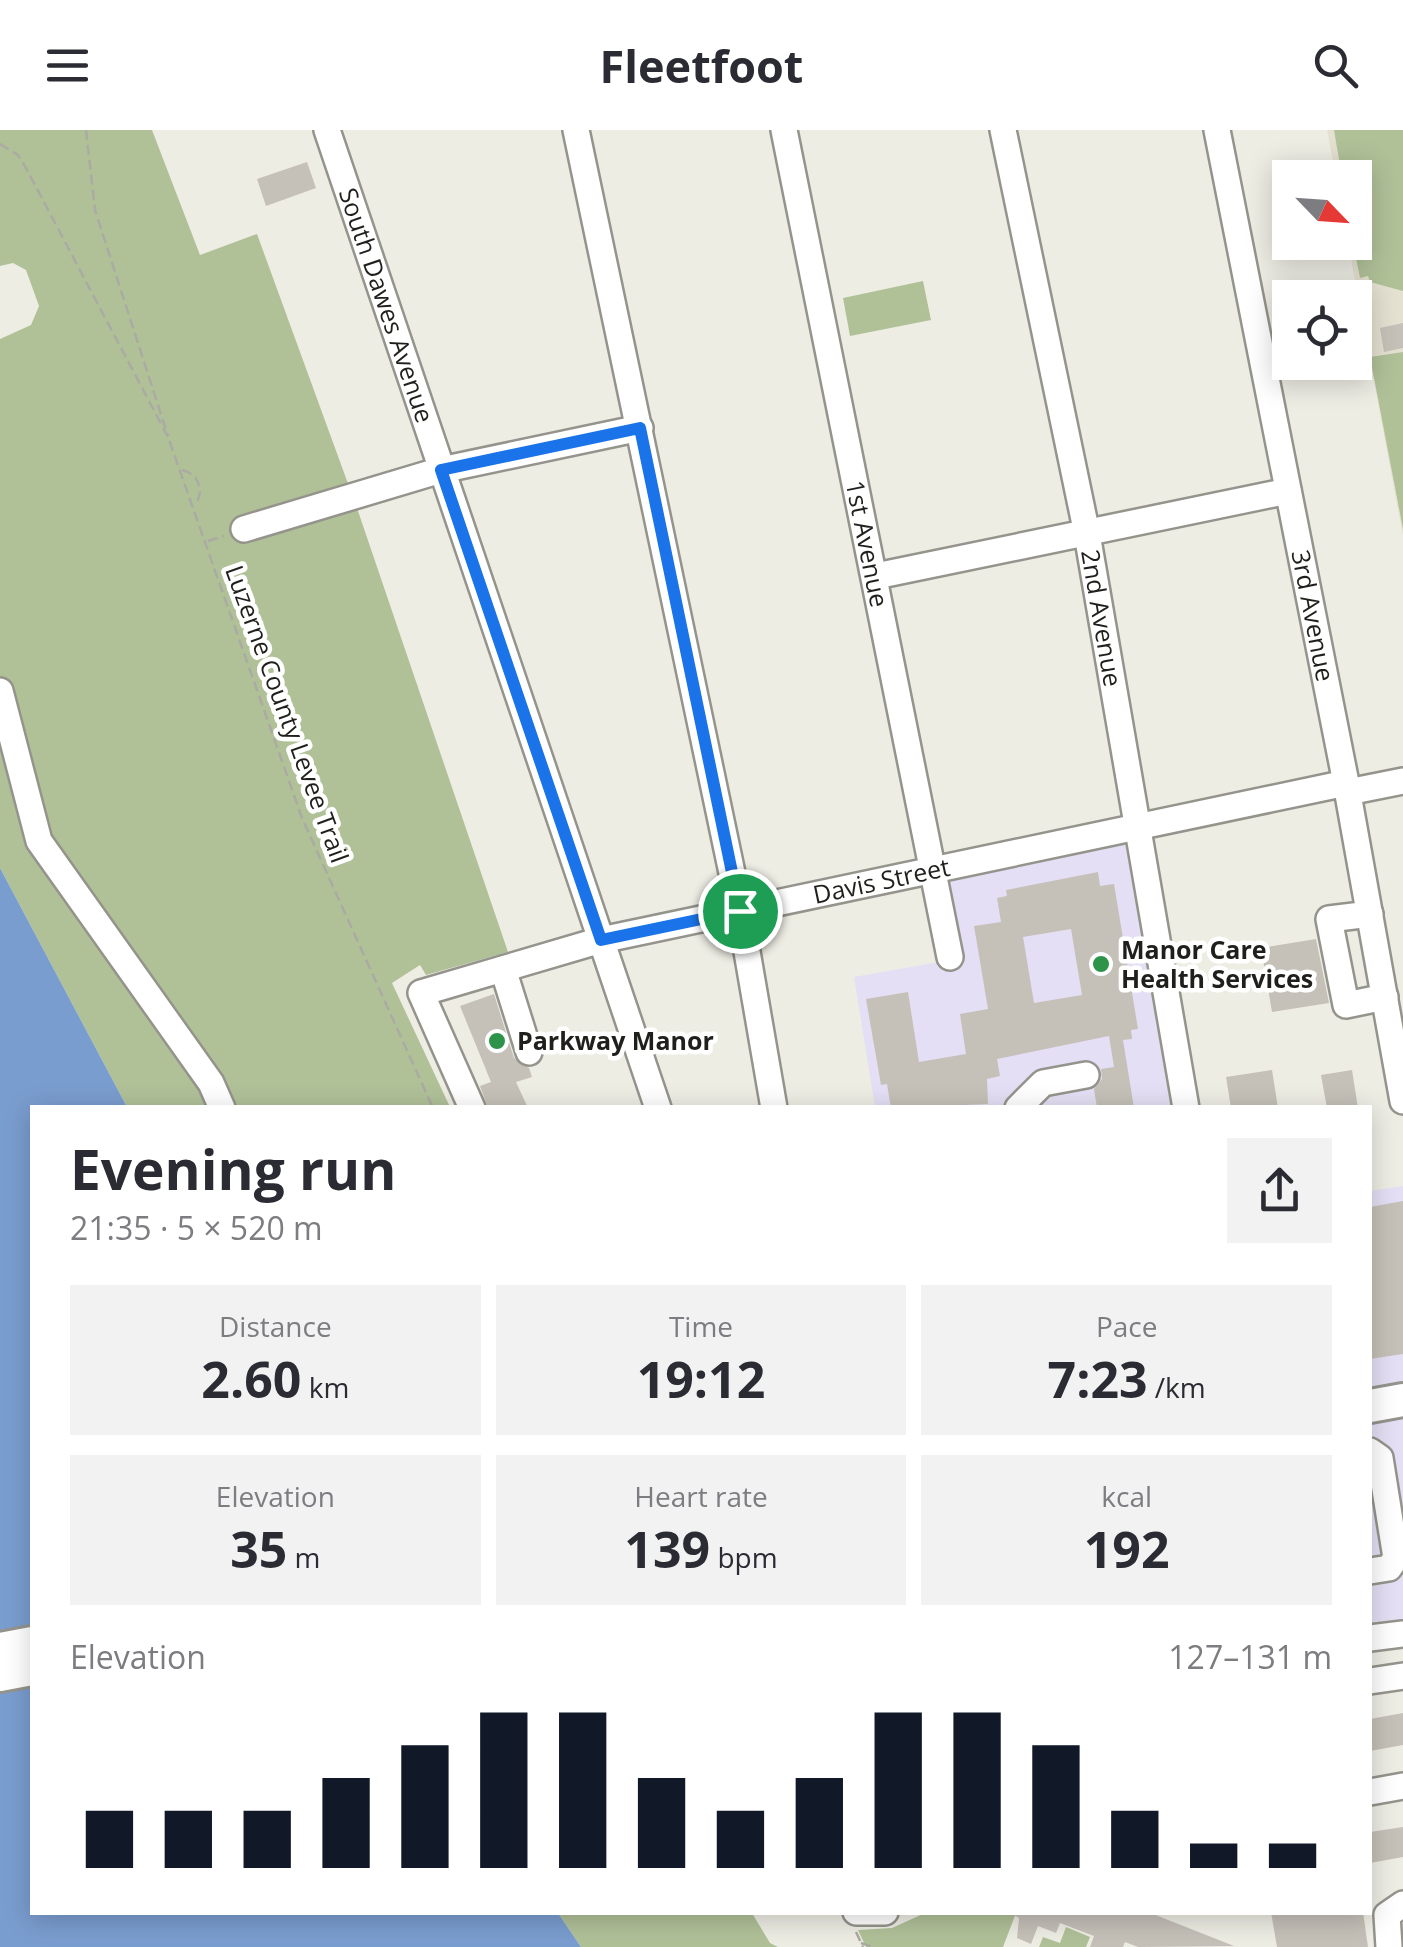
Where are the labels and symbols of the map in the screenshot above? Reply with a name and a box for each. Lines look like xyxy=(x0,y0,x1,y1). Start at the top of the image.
north arrow xyxy=(1272,160,1372,260)
street label: South Dawes Avenue xyxy=(332,183,443,427)
street label: 1st Avenue xyxy=(839,477,897,610)
street label: 2nd Avenue xyxy=(1074,547,1131,689)
street label: 3rd Avenue xyxy=(1284,547,1344,684)
street label: Luzerne County Levee Trail xyxy=(218,560,358,867)
street label: Davis Street xyxy=(810,849,953,911)
pin xyxy=(698,869,783,954)
place label: Manor Care Health Services xyxy=(1121,932,1313,995)
marker: Manor Care Health Services xyxy=(1090,953,1112,975)
place label: Parkway Manor xyxy=(517,1023,714,1057)
marker: Parkway Manor xyxy=(486,1030,508,1052)

